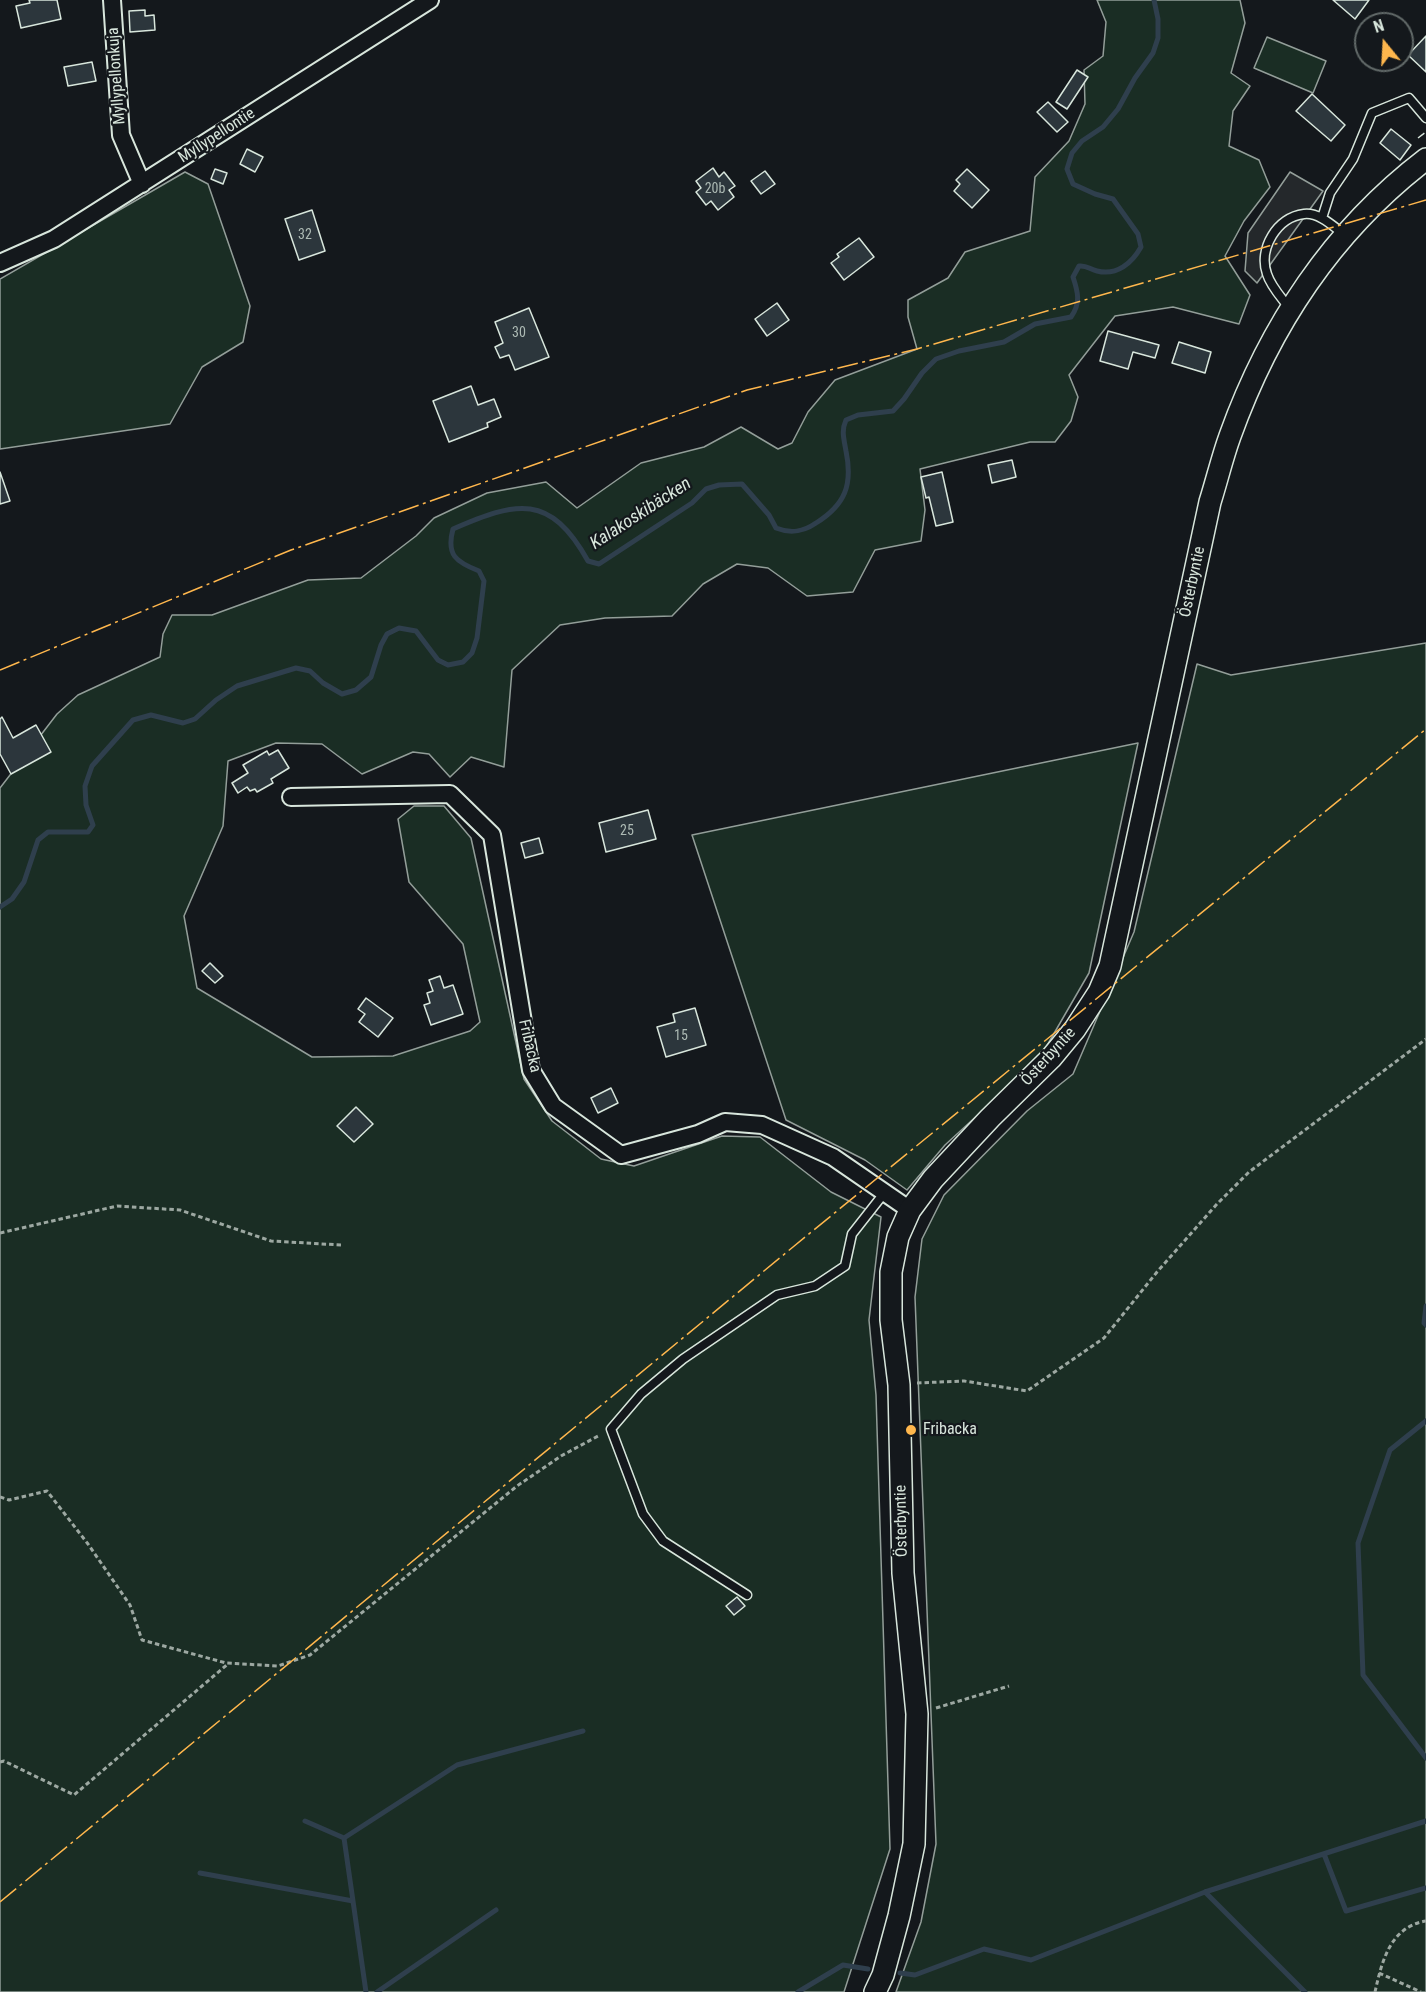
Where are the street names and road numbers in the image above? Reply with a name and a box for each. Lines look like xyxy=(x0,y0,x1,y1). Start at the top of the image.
street label: Myllypellonkuja xyxy=(104,27,130,125)
street label: Myllypellontie xyxy=(175,104,259,168)
street label: Österbyntie xyxy=(1176,545,1210,619)
street label: Fribacka xyxy=(514,1018,544,1074)
street label: Österbyntie xyxy=(1018,1024,1080,1090)
street label: Österbyntie xyxy=(892,1485,912,1557)

